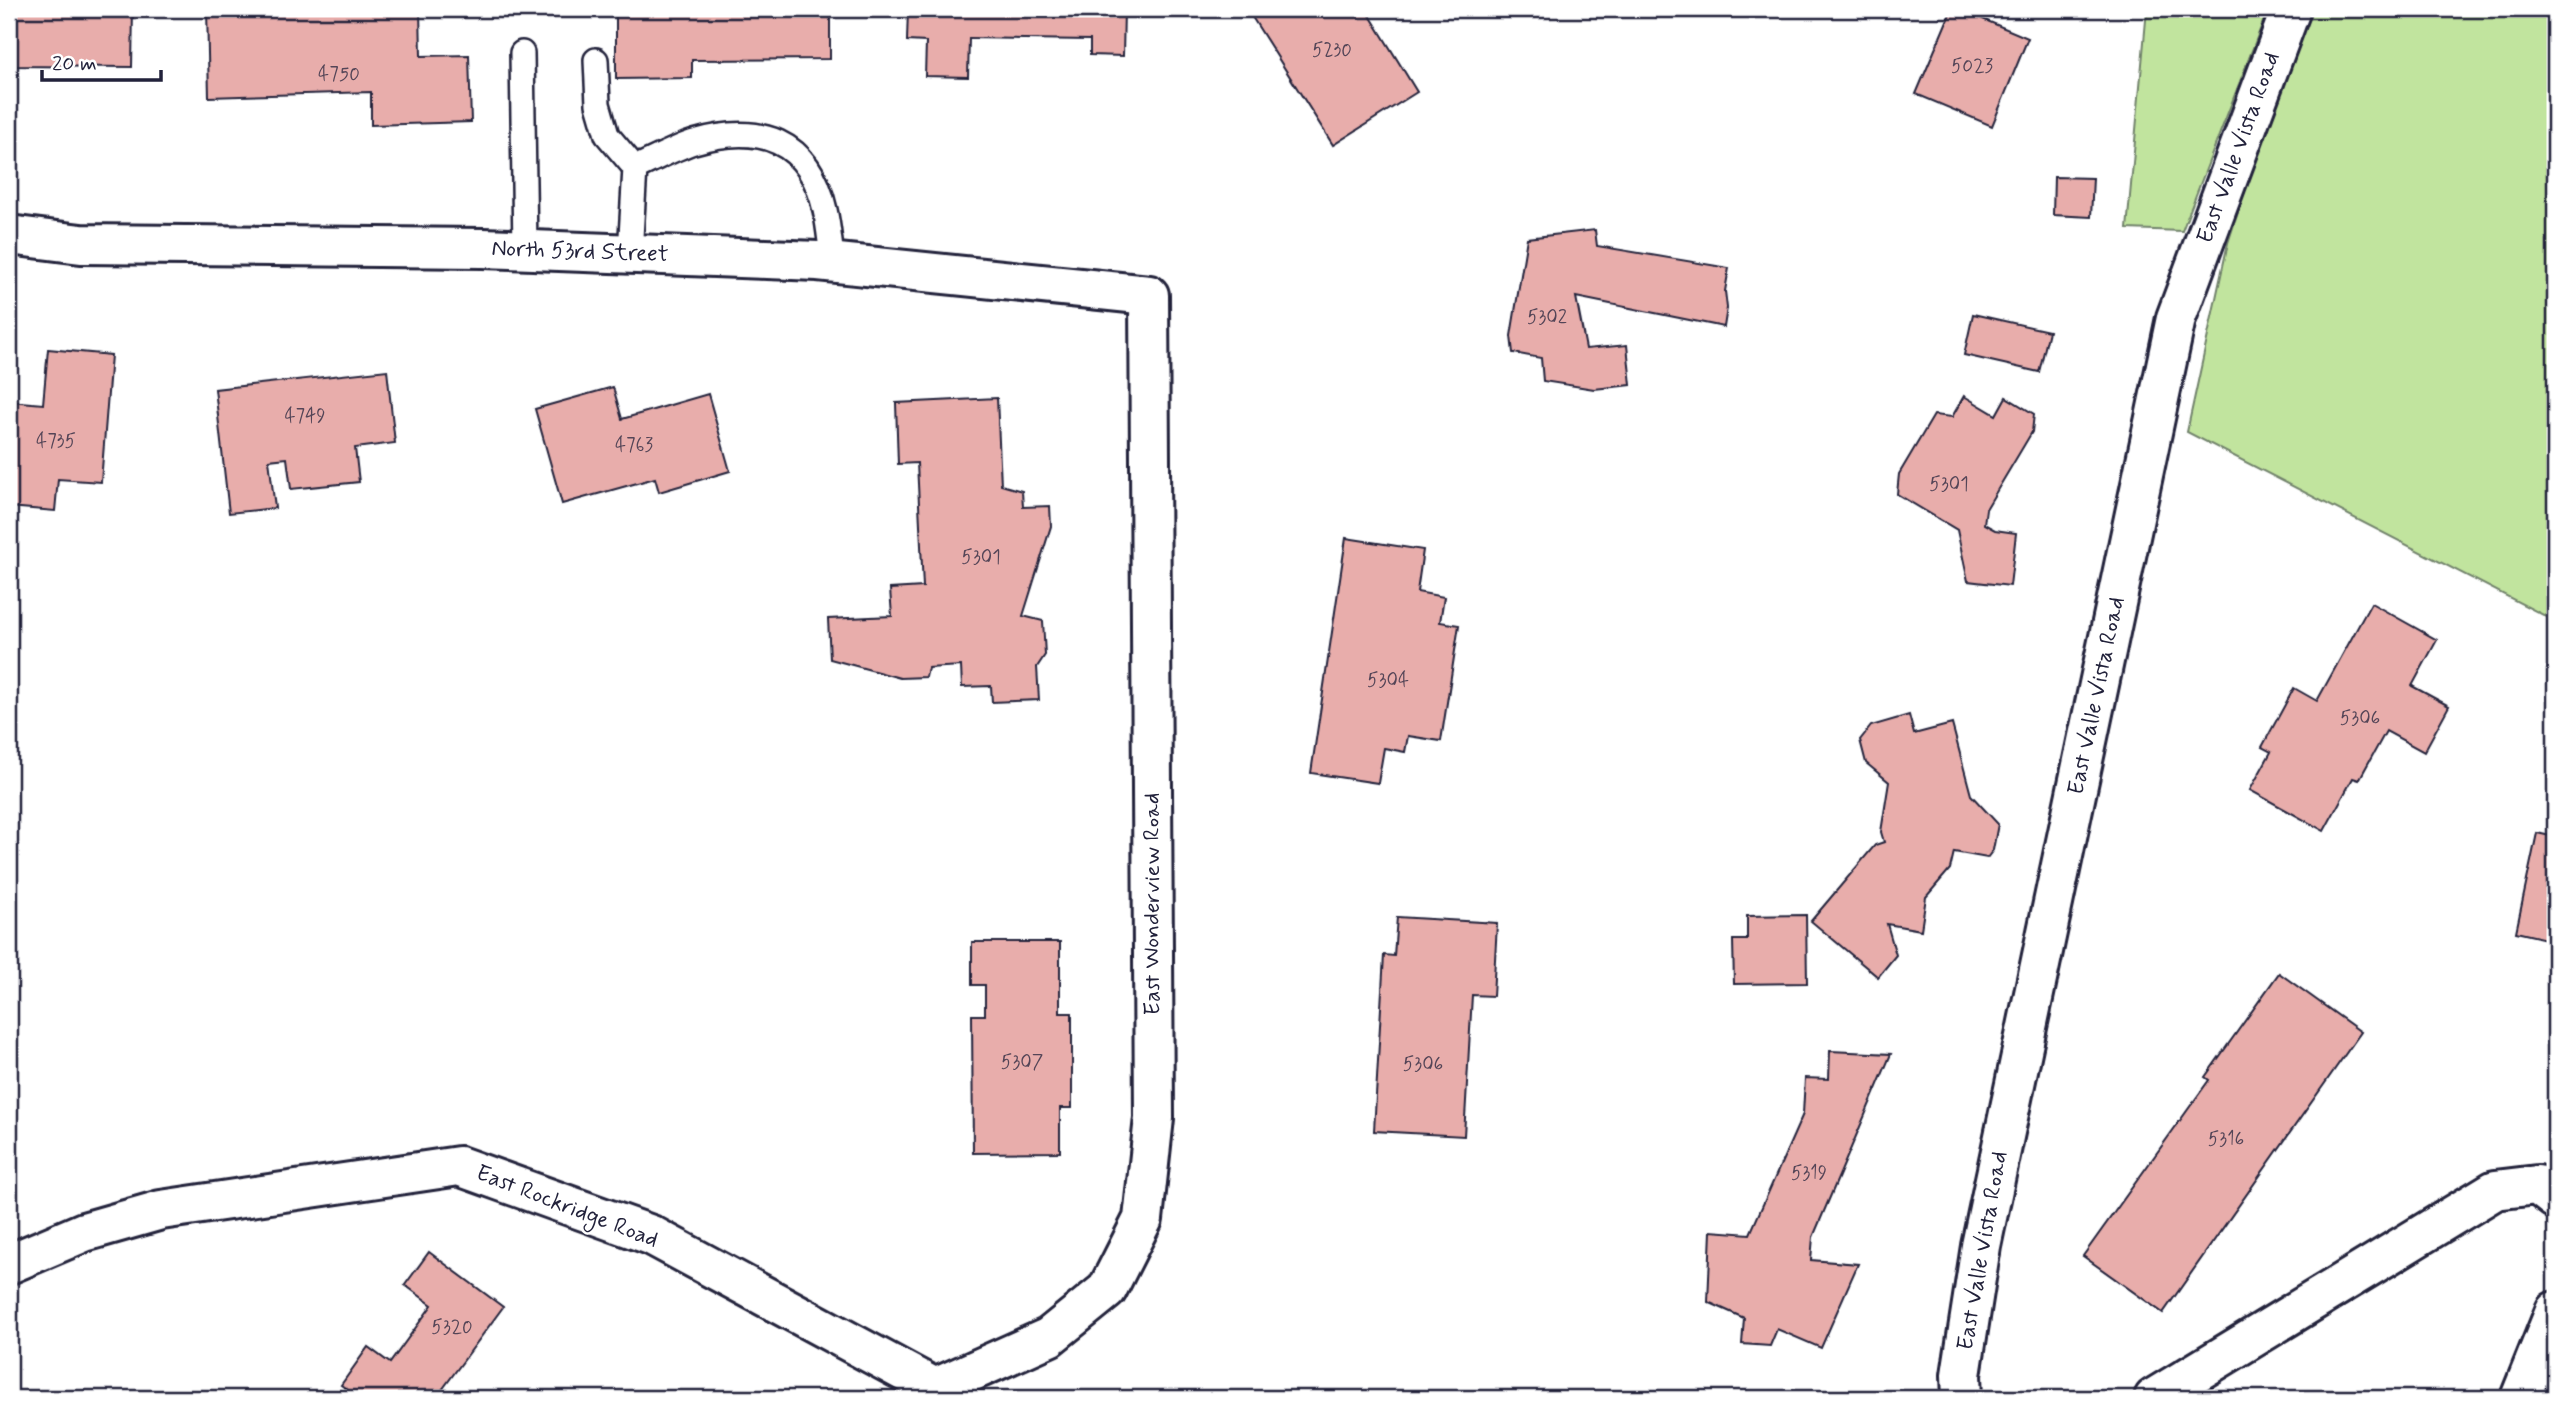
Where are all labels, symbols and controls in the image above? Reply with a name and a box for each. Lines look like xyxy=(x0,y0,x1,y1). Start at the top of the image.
scale bar xyxy=(42,38,161,82)
house number: 5230 xyxy=(1312,38,1352,63)
street label: East Valle Vista Road xyxy=(2190,48,2288,248)
text: 20 m xyxy=(52,50,97,78)
house number: 5023 xyxy=(1951,54,1993,79)
house number: 4750 xyxy=(318,62,360,87)
street label: North 53rd Street xyxy=(491,234,669,270)
house number: 5302 xyxy=(1527,305,1567,330)
house number: 4749 xyxy=(284,404,326,429)
house number: 4735 xyxy=(36,429,76,454)
house number: 4763 xyxy=(615,433,653,458)
house number: 5301 xyxy=(1929,472,1969,497)
house number: 5301 xyxy=(961,545,1001,570)
street label: East Valle Vista Road xyxy=(2061,594,2133,798)
house number: 5304 xyxy=(1367,668,1409,693)
house number: 5306 xyxy=(2340,706,2380,731)
street label: East Wonderview Road xyxy=(1138,793,1168,1015)
house number: 5307 xyxy=(1001,1050,1043,1075)
house number: 5306 xyxy=(1403,1052,1443,1077)
house number: 5316 xyxy=(2208,1127,2244,1152)
street label: East Valle Vista Road xyxy=(1951,1149,2015,1353)
street label: East Rockridge Road xyxy=(471,1158,662,1257)
house number: 5319 xyxy=(1791,1161,1827,1186)
house number: 5320 xyxy=(431,1315,473,1340)

